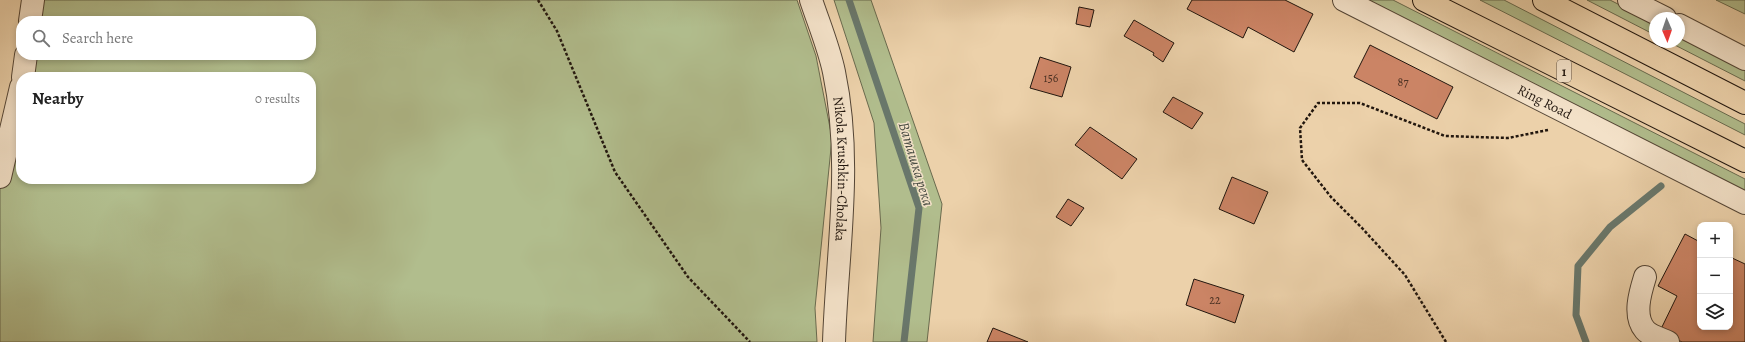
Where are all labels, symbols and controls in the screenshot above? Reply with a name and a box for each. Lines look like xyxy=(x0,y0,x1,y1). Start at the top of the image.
north arrow xyxy=(1649,12,1685,48)
search box xyxy=(16,16,316,60)
icon: search xyxy=(30,27,52,49)
text: Search here xyxy=(62,28,133,48)
road number: 1 xyxy=(1557,60,1571,82)
house number: 156 xyxy=(1044,70,1059,86)
house number: 87 xyxy=(1398,74,1409,90)
street label: Ring Road xyxy=(1514,80,1576,124)
text: Nearby xyxy=(32,87,83,110)
text: 0 results xyxy=(255,90,300,107)
street label: Nikola Krushkin-Cholaka xyxy=(829,95,853,243)
water label: Ваташка река xyxy=(894,119,938,209)
map controls xyxy=(1697,222,1733,330)
button: + xyxy=(1697,222,1733,258)
button: − xyxy=(1697,258,1733,294)
house number: 22 xyxy=(1209,292,1221,308)
button: layers xyxy=(1697,294,1733,330)

